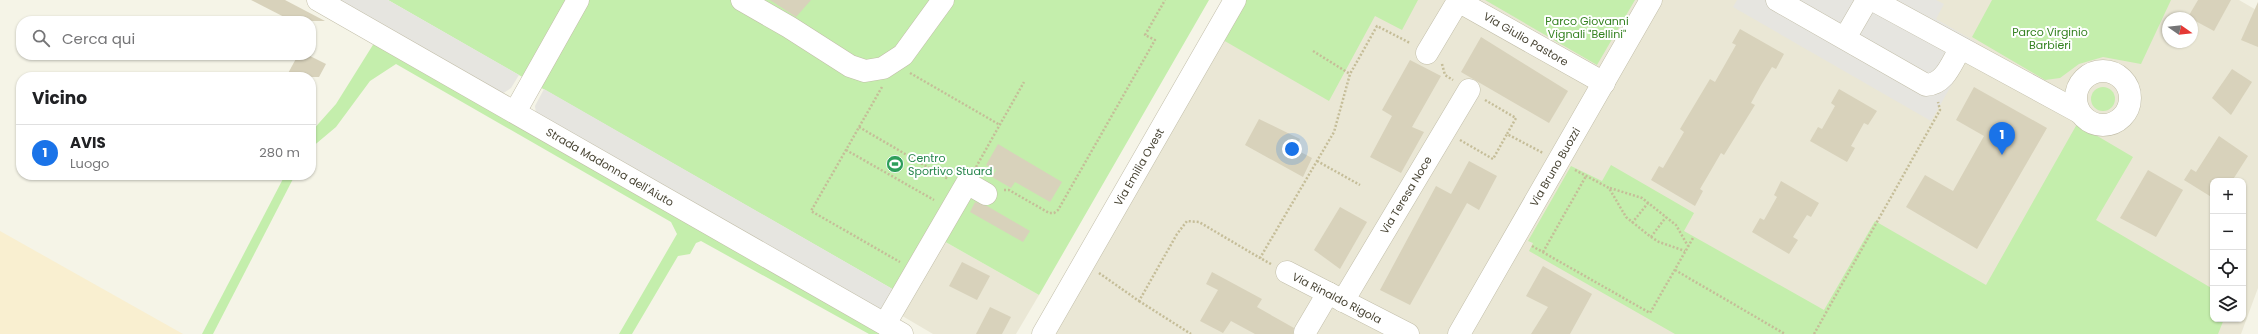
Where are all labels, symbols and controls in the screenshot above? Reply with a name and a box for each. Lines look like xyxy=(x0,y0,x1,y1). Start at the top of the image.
street label: Via Giulio Pastore xyxy=(1481,8,1572,70)
north arrow xyxy=(2162,12,2198,48)
park label: Parco Giovanni Vignali "Bellini" xyxy=(1545,13,1629,42)
search box xyxy=(16,16,316,60)
park label: Parco Virginio Barbieri xyxy=(2012,24,2088,53)
icon: search xyxy=(30,27,52,49)
text: Cerca qui xyxy=(62,28,135,49)
text: Vicino xyxy=(32,86,87,110)
pin: 1 xyxy=(1989,122,2015,155)
street label: Strada Madonna dell'Aiuto xyxy=(543,124,677,210)
street label: Via Bruno Buozzi xyxy=(1526,124,1584,210)
street label: Via Emilia Ovest xyxy=(1110,125,1168,209)
text: AVIS xyxy=(70,132,106,153)
your location xyxy=(1282,139,1302,159)
text: 1 xyxy=(43,143,47,162)
text: 280 m xyxy=(259,143,300,162)
place label: Centro Sportivo Stuard xyxy=(908,150,992,179)
street label: Via Teresa Noce xyxy=(1376,153,1436,237)
text: Luogo xyxy=(70,154,109,173)
sports icon: Centro Sportivo Stuard xyxy=(885,154,905,174)
map controls xyxy=(2210,178,2246,322)
button: + xyxy=(2210,178,2246,214)
button: − xyxy=(2210,214,2246,250)
button: locate xyxy=(2210,250,2246,286)
street label: Via Rinaldo Rigola xyxy=(1289,269,1385,327)
button: layers xyxy=(2210,286,2246,322)

